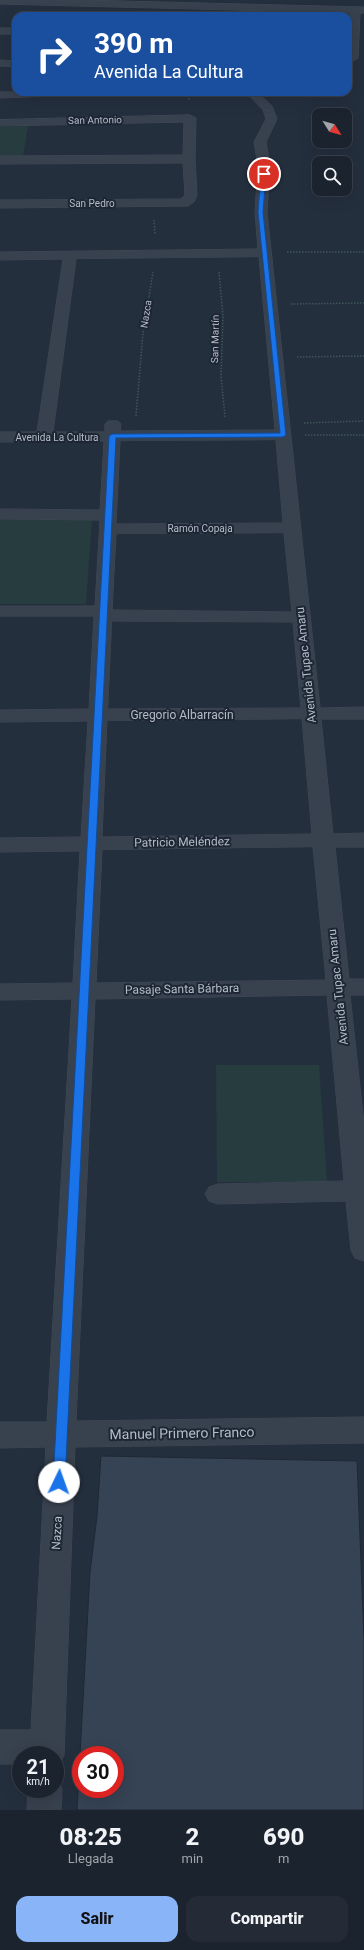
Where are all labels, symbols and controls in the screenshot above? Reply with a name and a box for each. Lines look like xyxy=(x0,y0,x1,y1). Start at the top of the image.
text: 390 m xyxy=(94,27,173,60)
icon: right xyxy=(28,28,80,80)
text: Avenida La Cultura xyxy=(94,61,244,82)
north arrow xyxy=(312,108,352,148)
map controls xyxy=(312,108,352,196)
street label: San Antonio xyxy=(68,114,122,126)
button: search xyxy=(312,156,352,196)
pin xyxy=(247,157,281,191)
icon: arrive xyxy=(253,163,275,185)
street label: San Pedro xyxy=(69,198,115,209)
street label: Nazca xyxy=(138,299,154,329)
street label: San Martín xyxy=(209,315,221,363)
street label: Avenida La Cultura xyxy=(15,432,99,443)
street label: Ramón Copaja xyxy=(167,523,233,534)
street label: Avenida Tupac Amaru xyxy=(293,606,319,724)
street label: Gregorio Albarracín xyxy=(130,708,234,722)
street label: Patricio Meléndez xyxy=(134,834,230,850)
street label: Avenida Tupac Amaru xyxy=(325,928,351,1046)
street label: Pasaje Santa Bárbara xyxy=(125,981,239,997)
street label: Manuel Primero Franco xyxy=(109,1424,255,1442)
position arrow xyxy=(38,1461,80,1503)
street label: Nazca xyxy=(49,1516,65,1550)
speed limit sign: 30 xyxy=(72,1746,124,1798)
text: 21 xyxy=(27,1755,49,1779)
text: km/h xyxy=(26,1776,50,1787)
text: 08:25 xyxy=(60,1823,122,1851)
text: 2 xyxy=(185,1823,199,1851)
text: 690 xyxy=(263,1823,304,1851)
text: Llegada xyxy=(68,1851,114,1866)
text: min xyxy=(182,1851,203,1866)
text: m xyxy=(278,1851,289,1866)
button: Salir xyxy=(16,1896,178,1942)
button: Compartir xyxy=(186,1896,348,1942)

